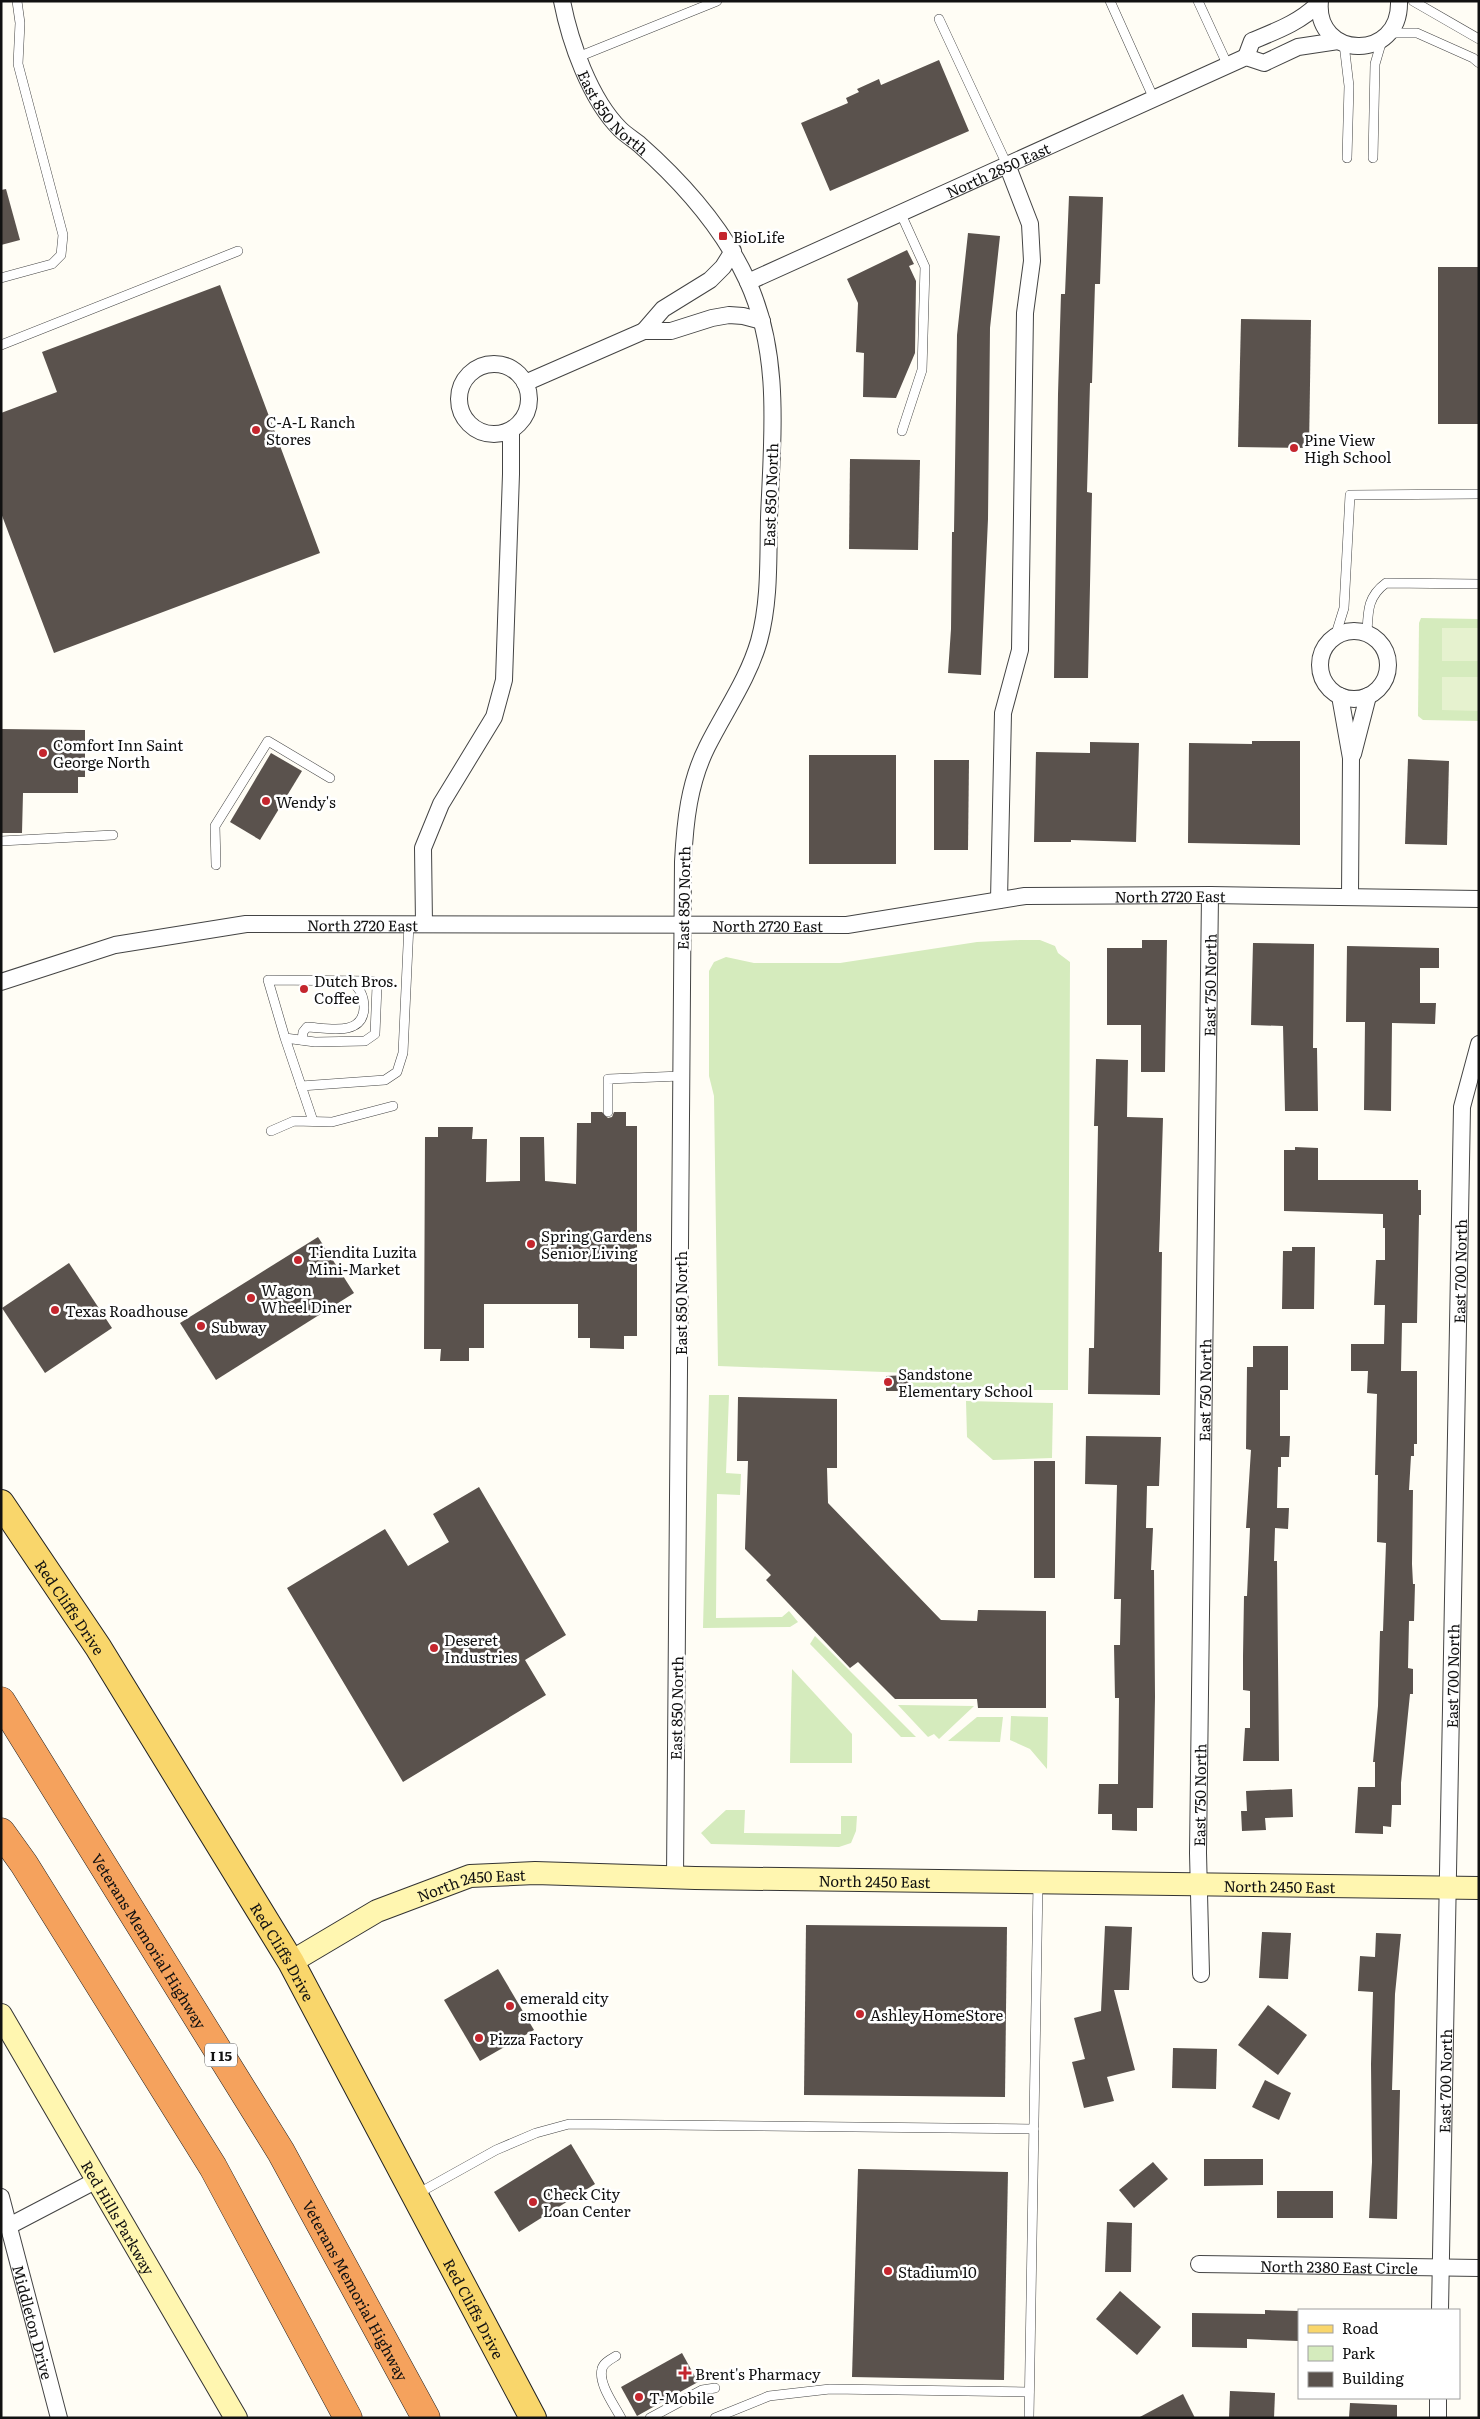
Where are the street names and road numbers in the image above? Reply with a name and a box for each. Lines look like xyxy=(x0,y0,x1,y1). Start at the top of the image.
street label: East 850 North xyxy=(573,66,655,160)
street label: North 2850 East xyxy=(942,136,1053,203)
street label: East 850 North xyxy=(757,442,783,547)
street label: East 850 North xyxy=(671,846,695,950)
street label: North 2720 East xyxy=(1114,883,1226,907)
street label: North 2720 East xyxy=(307,913,418,936)
street label: North 2720 East xyxy=(712,913,823,936)
street label: East 750 North xyxy=(1197,933,1221,1037)
street label: East 700 North xyxy=(1447,1219,1471,1324)
street label: East 850 North xyxy=(669,1251,692,1355)
street label: East 750 North xyxy=(1192,1338,1216,1442)
street label: Red Cliffs Drive xyxy=(30,1554,111,1659)
street label: East 700 North xyxy=(1439,1623,1464,1729)
street label: East 850 North xyxy=(664,1656,688,1760)
street label: East 750 North xyxy=(1187,1743,1211,1847)
street label: Veterans Memorial Highway xyxy=(86,1848,213,2033)
street label: North 2450 East xyxy=(413,1862,526,1907)
street label: North 2450 East xyxy=(818,1868,931,1893)
street label: North 2450 East xyxy=(1223,1873,1336,1898)
street label: Red Cliffs Drive xyxy=(245,1898,321,2005)
street label: East 700 North xyxy=(1432,2028,1457,2134)
road number: I 15 xyxy=(205,2044,237,2066)
street label: Red Hills Parkway xyxy=(76,2156,162,2279)
street label: Veterans Memorial Highway xyxy=(298,2195,415,2385)
street label: North 2380 East Circle xyxy=(1260,2253,1418,2279)
street label: Red Cliffs Drive xyxy=(439,2254,511,2363)
street label: Middleton Drive xyxy=(8,2262,60,2382)

